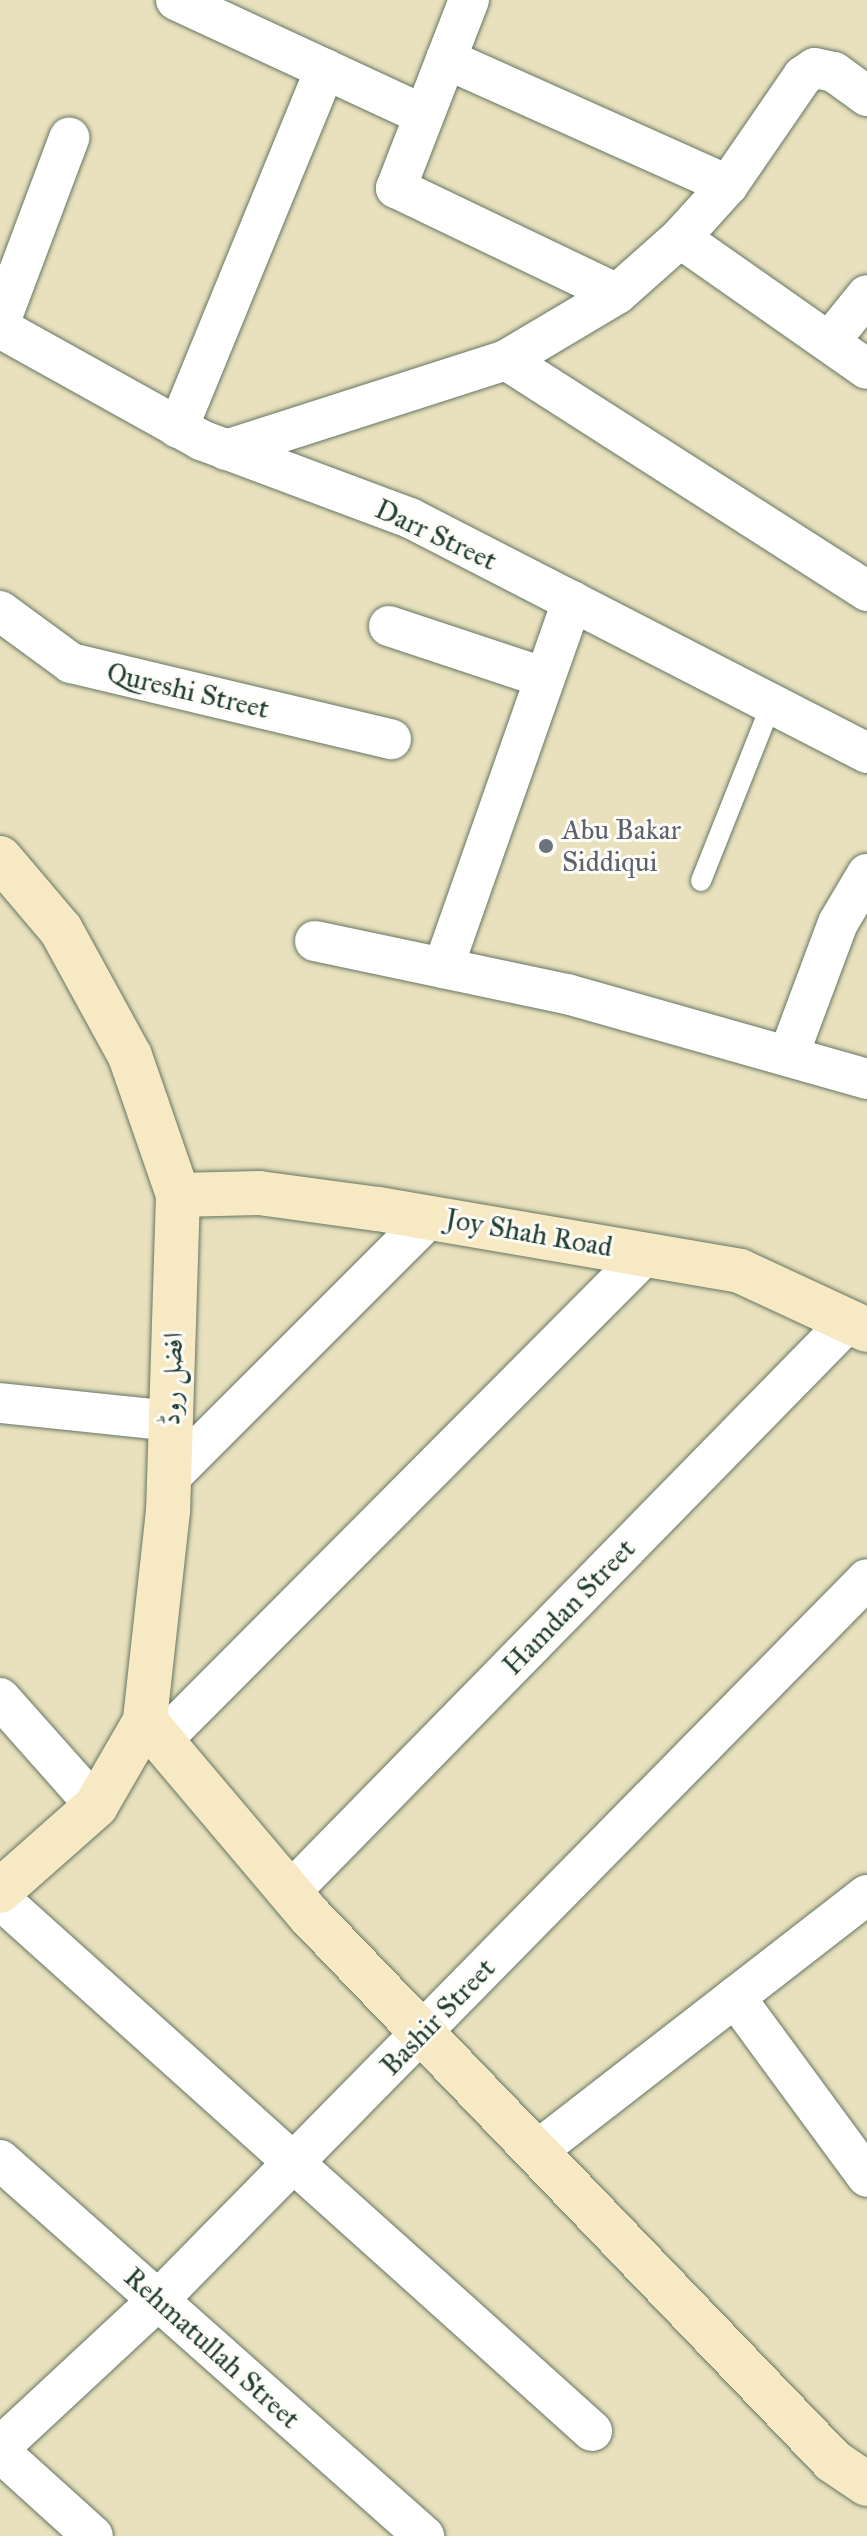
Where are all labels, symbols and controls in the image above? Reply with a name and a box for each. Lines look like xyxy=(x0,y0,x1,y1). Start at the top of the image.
street label: Darr Street xyxy=(370,492,502,578)
street label: Qureshi Street xyxy=(103,656,273,726)
place label: Abu Bakar Siddiqui xyxy=(562,813,681,879)
marker: Abu Bakar Siddiqui xyxy=(537,837,555,855)
street label: Joy Shah Road xyxy=(443,1202,615,1264)
street label: افضل روڈ xyxy=(154,1332,190,1426)
street label: Hamdan Street xyxy=(496,1532,642,1682)
street label: Bashir Street xyxy=(374,1951,502,2083)
street label: Rehmatullah Street xyxy=(117,2260,307,2436)

